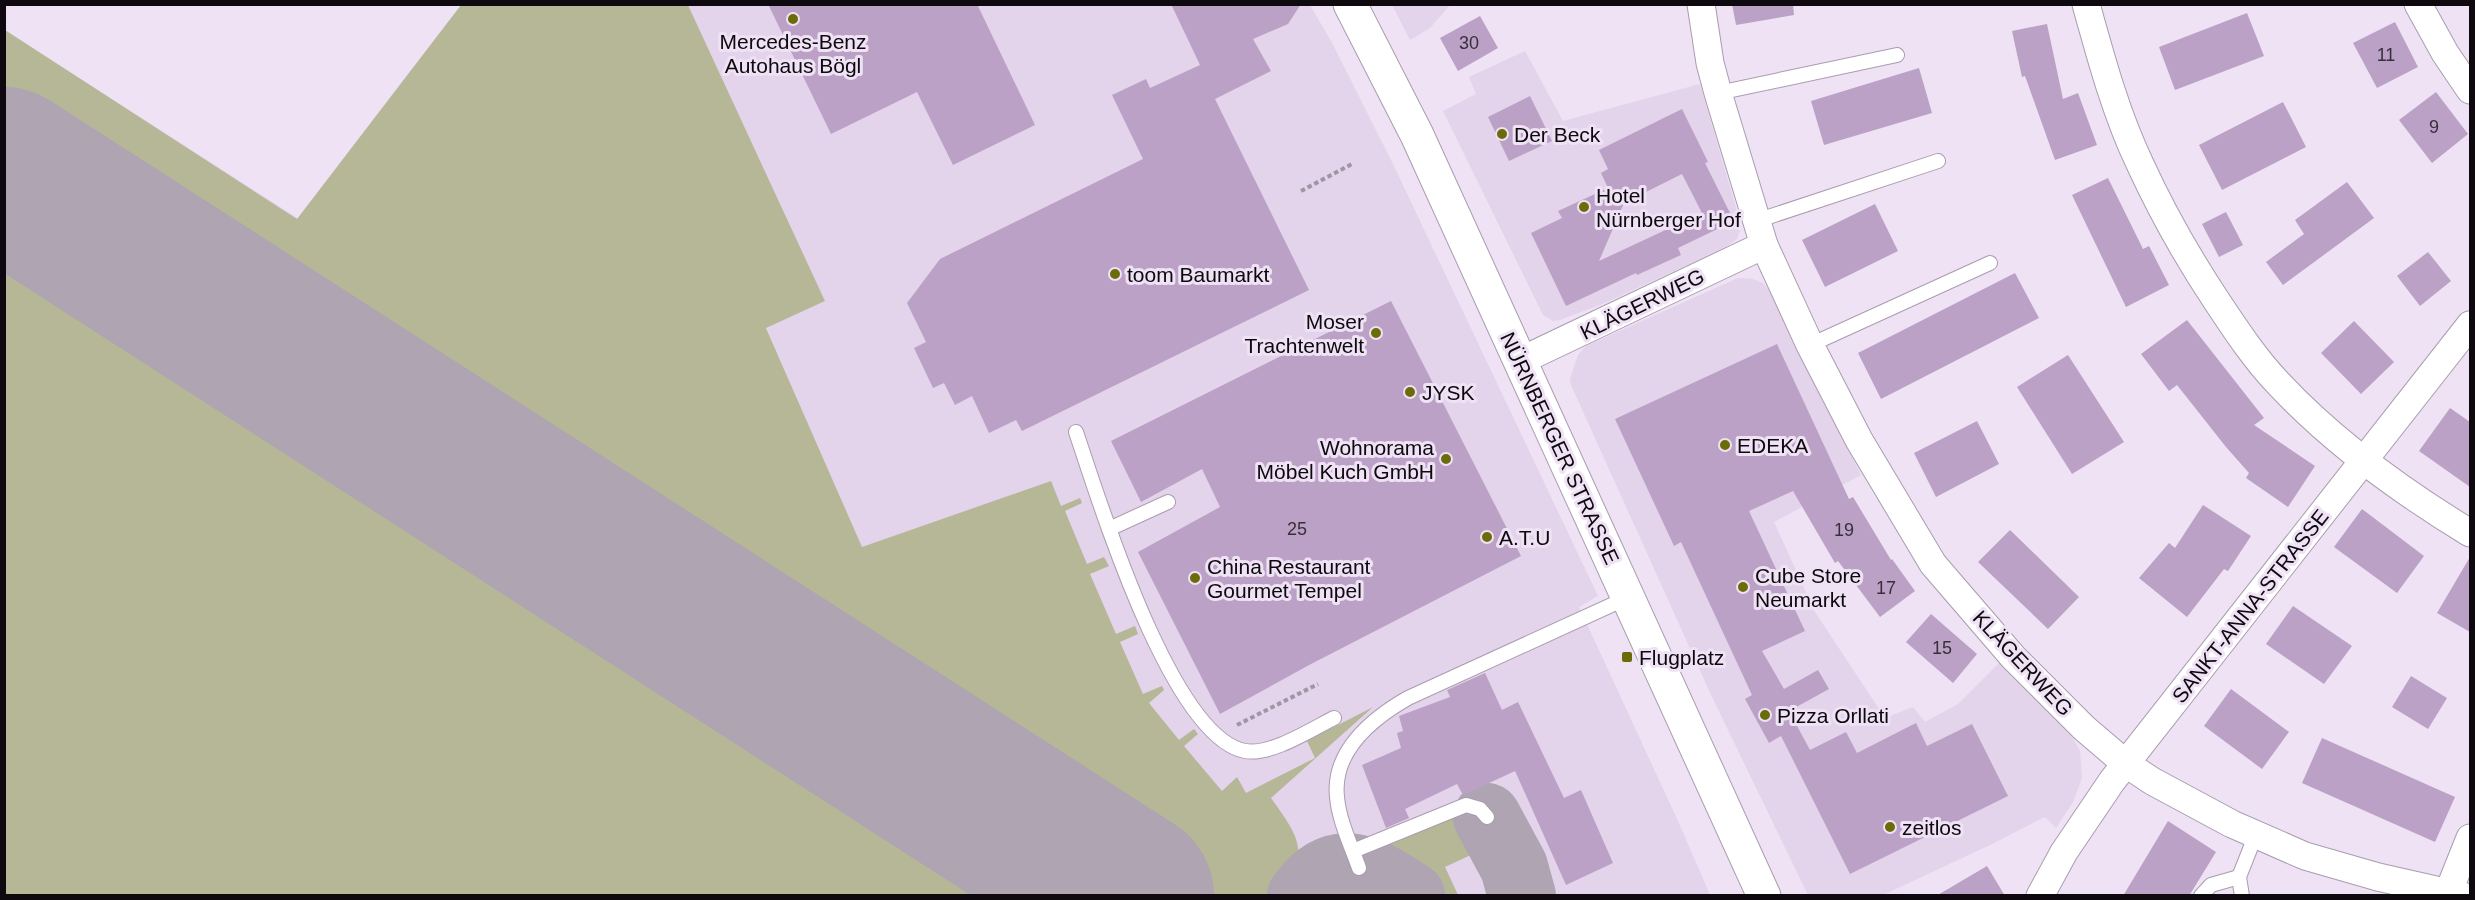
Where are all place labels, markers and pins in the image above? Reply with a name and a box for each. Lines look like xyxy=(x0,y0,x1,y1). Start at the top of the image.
marker: Mercedes-Benz Autohaus Bögl xyxy=(786,12,800,26)
place label: Mercedes-Benz Autohaus Bögl xyxy=(719,30,867,77)
place label: Der Beck xyxy=(1514,123,1601,146)
marker: Der Beck xyxy=(1495,127,1509,141)
place label: Hotel Nürnberger Hof xyxy=(1596,184,1741,231)
marker: Hotel Nürnberger Hof xyxy=(1577,200,1591,214)
place label: toom Baumarkt xyxy=(1127,263,1270,286)
marker: toom Baumarkt xyxy=(1108,267,1122,281)
place label: Moser Trachtenwelt xyxy=(1245,310,1364,357)
marker: Moser Trachtenwelt xyxy=(1369,326,1383,340)
place label: JYSK xyxy=(1422,381,1475,404)
marker: JYSK xyxy=(1403,385,1417,399)
place label: EDEKA xyxy=(1737,434,1808,457)
place label: Wohnorama Möbel Kuch GmbH xyxy=(1257,436,1434,483)
marker: EDEKA xyxy=(1718,438,1732,452)
marker: Wohnorama Möbel Kuch GmbH xyxy=(1439,452,1453,466)
place label: A.T.U xyxy=(1499,526,1550,549)
marker: A.T.U xyxy=(1480,530,1494,544)
place label: China Restaurant Gourmet Tempel xyxy=(1207,555,1371,602)
place label: Cube Store Neumarkt xyxy=(1755,564,1861,611)
marker: China Restaurant Gourmet Tempel xyxy=(1188,571,1202,585)
marker: Cube Store Neumarkt xyxy=(1736,580,1750,594)
place label: Flugplatz xyxy=(1639,646,1724,669)
marker: Flugplatz xyxy=(1620,650,1634,664)
place label: Pizza Orllati xyxy=(1777,704,1889,727)
marker: Pizza Orllati xyxy=(1758,708,1772,722)
place label: zeitlos xyxy=(1902,816,1962,839)
marker: zeitlos xyxy=(1883,820,1897,834)

